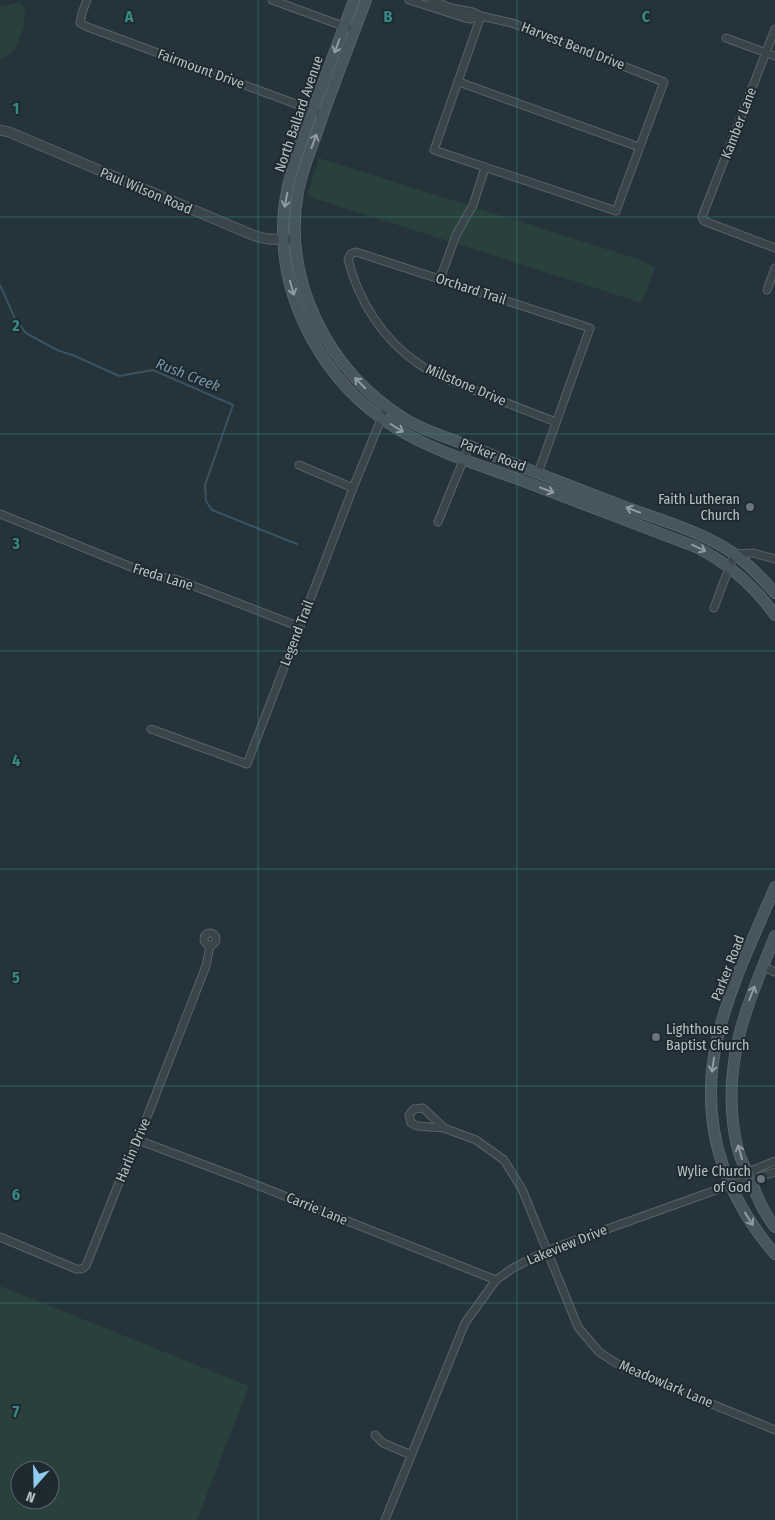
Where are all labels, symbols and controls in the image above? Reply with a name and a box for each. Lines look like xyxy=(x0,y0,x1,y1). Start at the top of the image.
text: A xyxy=(124,7,134,26)
text: B xyxy=(384,7,393,26)
text: C xyxy=(642,7,651,26)
street label: Harvest Bend Drive xyxy=(519,18,627,74)
one-way arrow xyxy=(332,37,341,53)
street label: Fairmount Drive xyxy=(155,45,247,93)
street label: North Ballard Avenue xyxy=(271,54,327,174)
street label: Kamber Lane xyxy=(718,85,760,161)
text: 1 xyxy=(13,99,19,118)
one-way arrow xyxy=(310,134,319,149)
street label: Paul Wilson Road xyxy=(97,164,195,218)
one-way arrow xyxy=(281,191,290,207)
street label: Orchard Trail xyxy=(433,270,509,309)
one-way arrow xyxy=(287,280,297,296)
text: 2 xyxy=(11,316,20,335)
water label: Rush Creek xyxy=(153,355,223,396)
street label: Millstone Drive xyxy=(423,360,509,410)
one-way arrow xyxy=(354,377,366,389)
one-way arrow xyxy=(389,424,403,434)
street label: Parker Road xyxy=(458,435,528,475)
one-way arrow xyxy=(539,486,554,496)
place label: Faith Lutheran Church xyxy=(658,491,740,524)
marker: Faith Lutheran Church xyxy=(744,501,756,513)
one-way arrow xyxy=(625,505,641,514)
text: 3 xyxy=(11,534,20,553)
one-way arrow xyxy=(691,544,706,553)
street label: Freda Lane xyxy=(131,560,195,594)
street label: Legend Trail xyxy=(277,598,317,668)
text: 4 xyxy=(12,751,20,770)
street label: Parker Road xyxy=(708,933,748,1003)
text: 5 xyxy=(12,968,20,987)
one-way arrow xyxy=(748,986,758,1001)
place label: Lighthouse Baptist Church xyxy=(666,1021,749,1054)
marker: Lighthouse Baptist Church xyxy=(650,1031,662,1043)
one-way arrow xyxy=(708,1056,718,1072)
street label: Harlin Drive xyxy=(112,1115,154,1185)
one-way arrow xyxy=(734,1144,744,1160)
place label: Wylie Church of God xyxy=(677,1163,751,1196)
marker: Wylie Church of God xyxy=(755,1173,767,1185)
text: 6 xyxy=(12,1185,20,1204)
street label: Carrie Lane xyxy=(284,1189,350,1229)
one-way arrow xyxy=(744,1212,754,1226)
street label: Lakeview Drive xyxy=(524,1221,610,1269)
street label: Meadowlark Lane xyxy=(617,1357,715,1411)
text: 7 xyxy=(13,1402,20,1421)
north arrow xyxy=(10,1460,60,1510)
text: N xyxy=(24,1487,38,1506)

